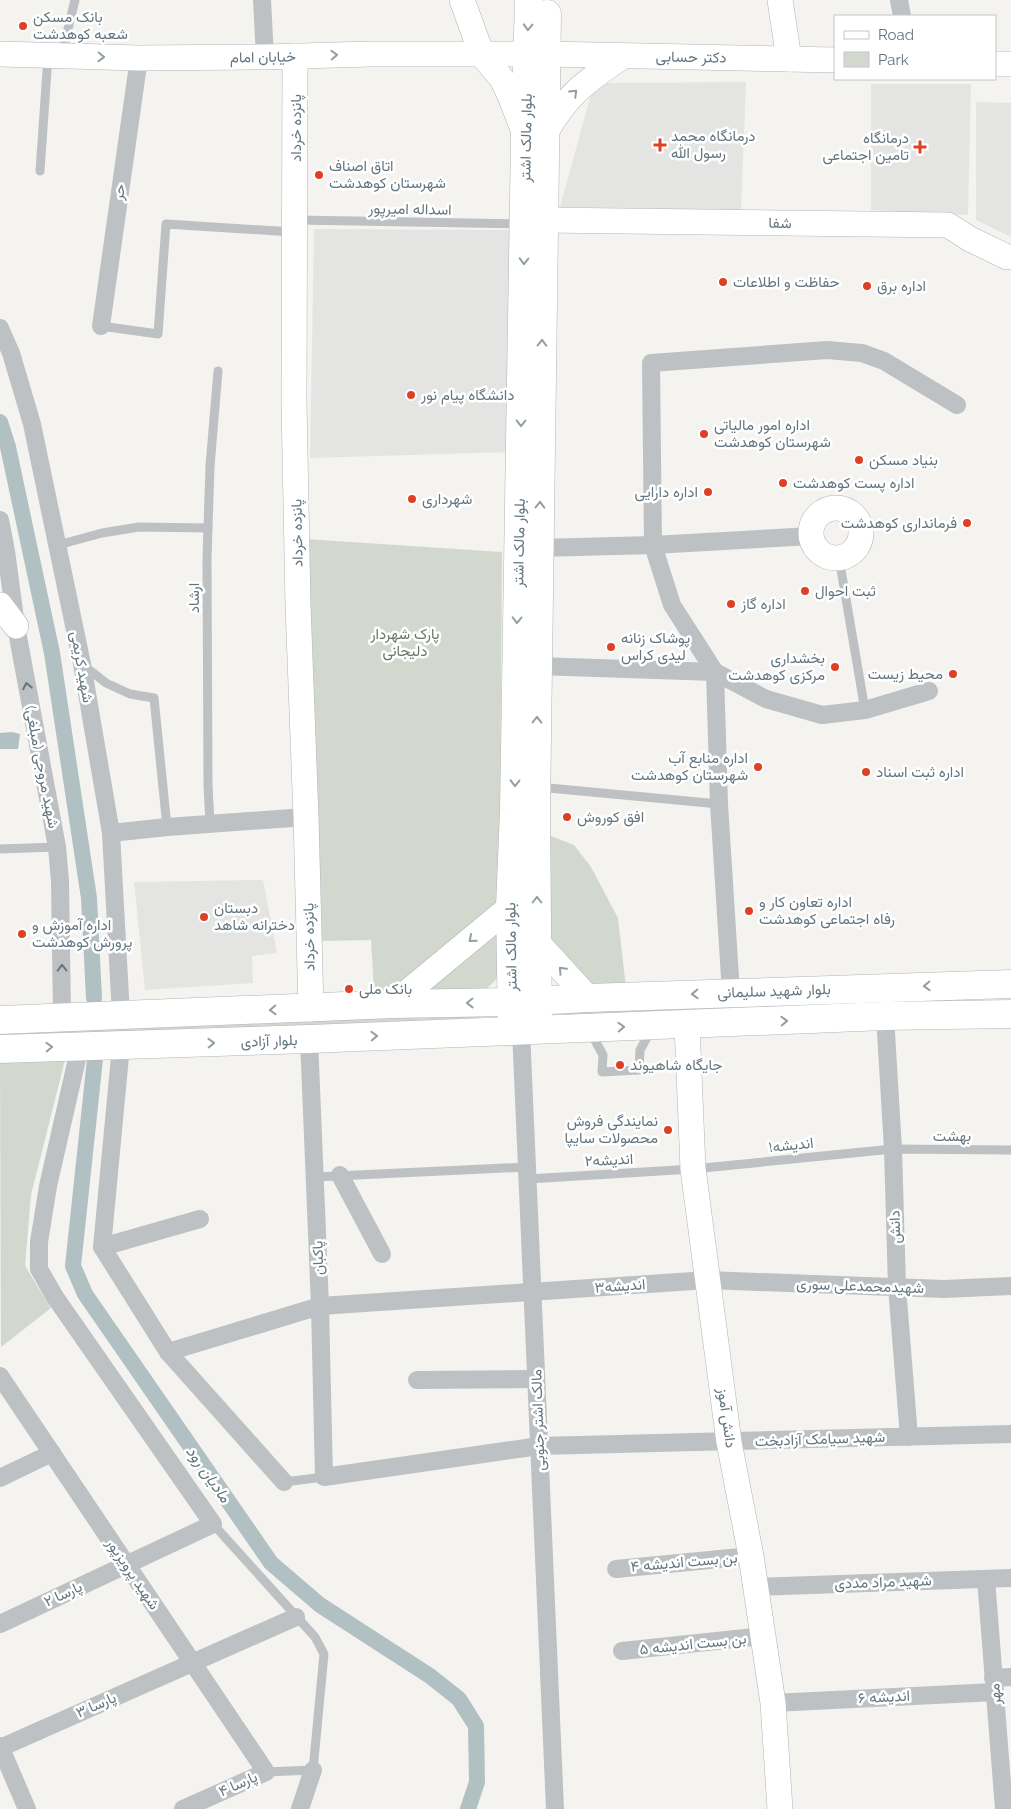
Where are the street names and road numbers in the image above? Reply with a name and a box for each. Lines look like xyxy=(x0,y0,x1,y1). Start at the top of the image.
street label: خیابان امام xyxy=(230,47,296,68)
street label: دکتر حسابی xyxy=(655,47,727,68)
street label: بلوار مالک اشتر xyxy=(516,93,536,184)
street label: پانزده خرداد xyxy=(287,94,306,162)
street label: حر xyxy=(109,183,129,202)
street label: اسداله امیرپور xyxy=(367,199,452,220)
street label: شفا xyxy=(768,214,792,232)
street label: بلوار مالک اشتر xyxy=(509,498,529,589)
street label: پانزده خرداد xyxy=(287,499,308,567)
street label: ارشاد xyxy=(185,583,203,613)
street label: شهید کریمی xyxy=(66,630,97,704)
street label: شهید مروجی (مبلغی) xyxy=(20,704,63,830)
street label: بلوار مالک اشتر xyxy=(501,902,521,993)
street label: پانزده خرداد xyxy=(299,903,320,971)
street label: بلوار شهید سلیمانی xyxy=(717,980,831,1003)
street label: بلوار آزادی xyxy=(240,1031,298,1052)
street label: بهشت xyxy=(933,1127,971,1145)
street label: اندیشه۱ xyxy=(768,1134,814,1156)
street label: اندیشه۲ xyxy=(584,1150,634,1170)
street label: دانش xyxy=(885,1210,906,1244)
street label: پاکبان xyxy=(308,1240,329,1276)
street label: اندیشه۳ xyxy=(594,1275,646,1297)
street label: شهیدمحمدعلی سوری xyxy=(796,1275,924,1298)
street label: مالک اشتر جنوبی xyxy=(527,1369,550,1471)
street label: دانش آموز xyxy=(713,1386,740,1449)
street label: شهید سیامک آزادبخت xyxy=(754,1428,886,1450)
street label: شهید پرویزپور xyxy=(101,1534,164,1614)
street label: بن بست اندیشه ۴ xyxy=(630,1548,738,1577)
street label: شهید مراد مددی xyxy=(834,1571,932,1594)
street label: پارسا ۲ xyxy=(41,1577,85,1612)
street label: بن بست اندیشه ۵ xyxy=(639,1629,747,1660)
street label: مهر xyxy=(985,1683,1005,1706)
street label: اندیشه ۶ xyxy=(858,1687,910,1707)
street label: پارسا ۳ xyxy=(73,1688,119,1723)
street label: پارسا ۴ xyxy=(216,1767,261,1801)

